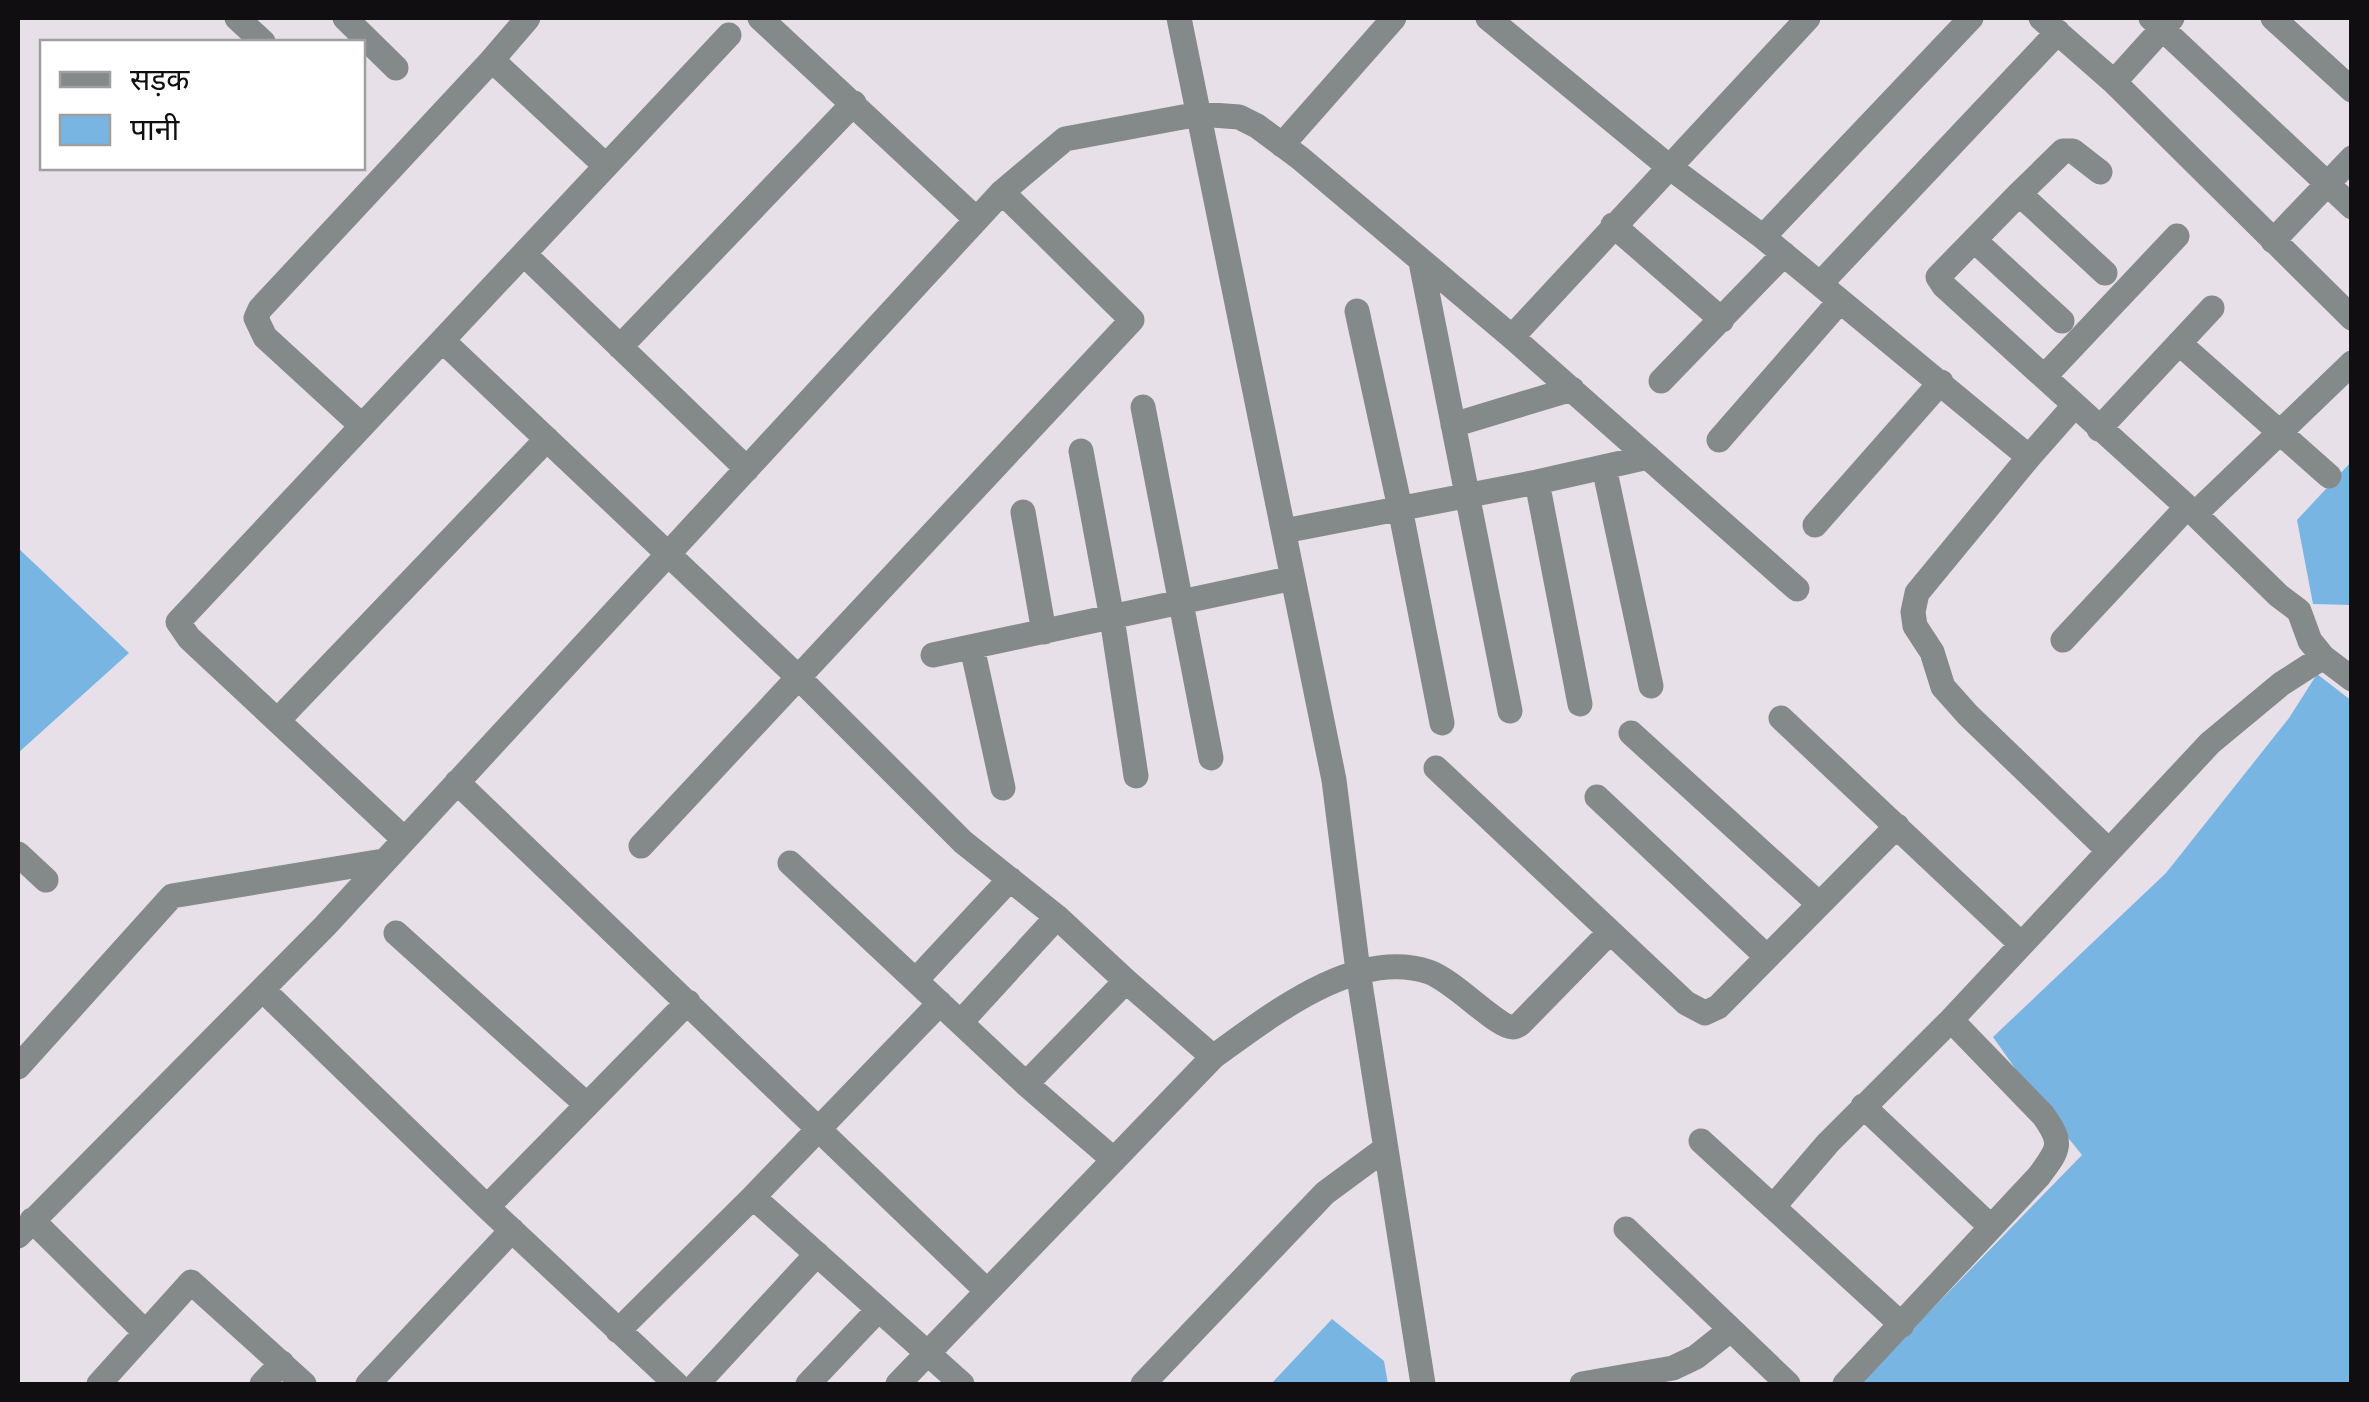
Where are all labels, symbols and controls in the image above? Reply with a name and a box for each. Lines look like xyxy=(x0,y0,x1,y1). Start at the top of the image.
legend xyxy=(40,40,365,170)
text: सड़क xyxy=(130,62,190,97)
text: पानी xyxy=(130,112,180,147)

